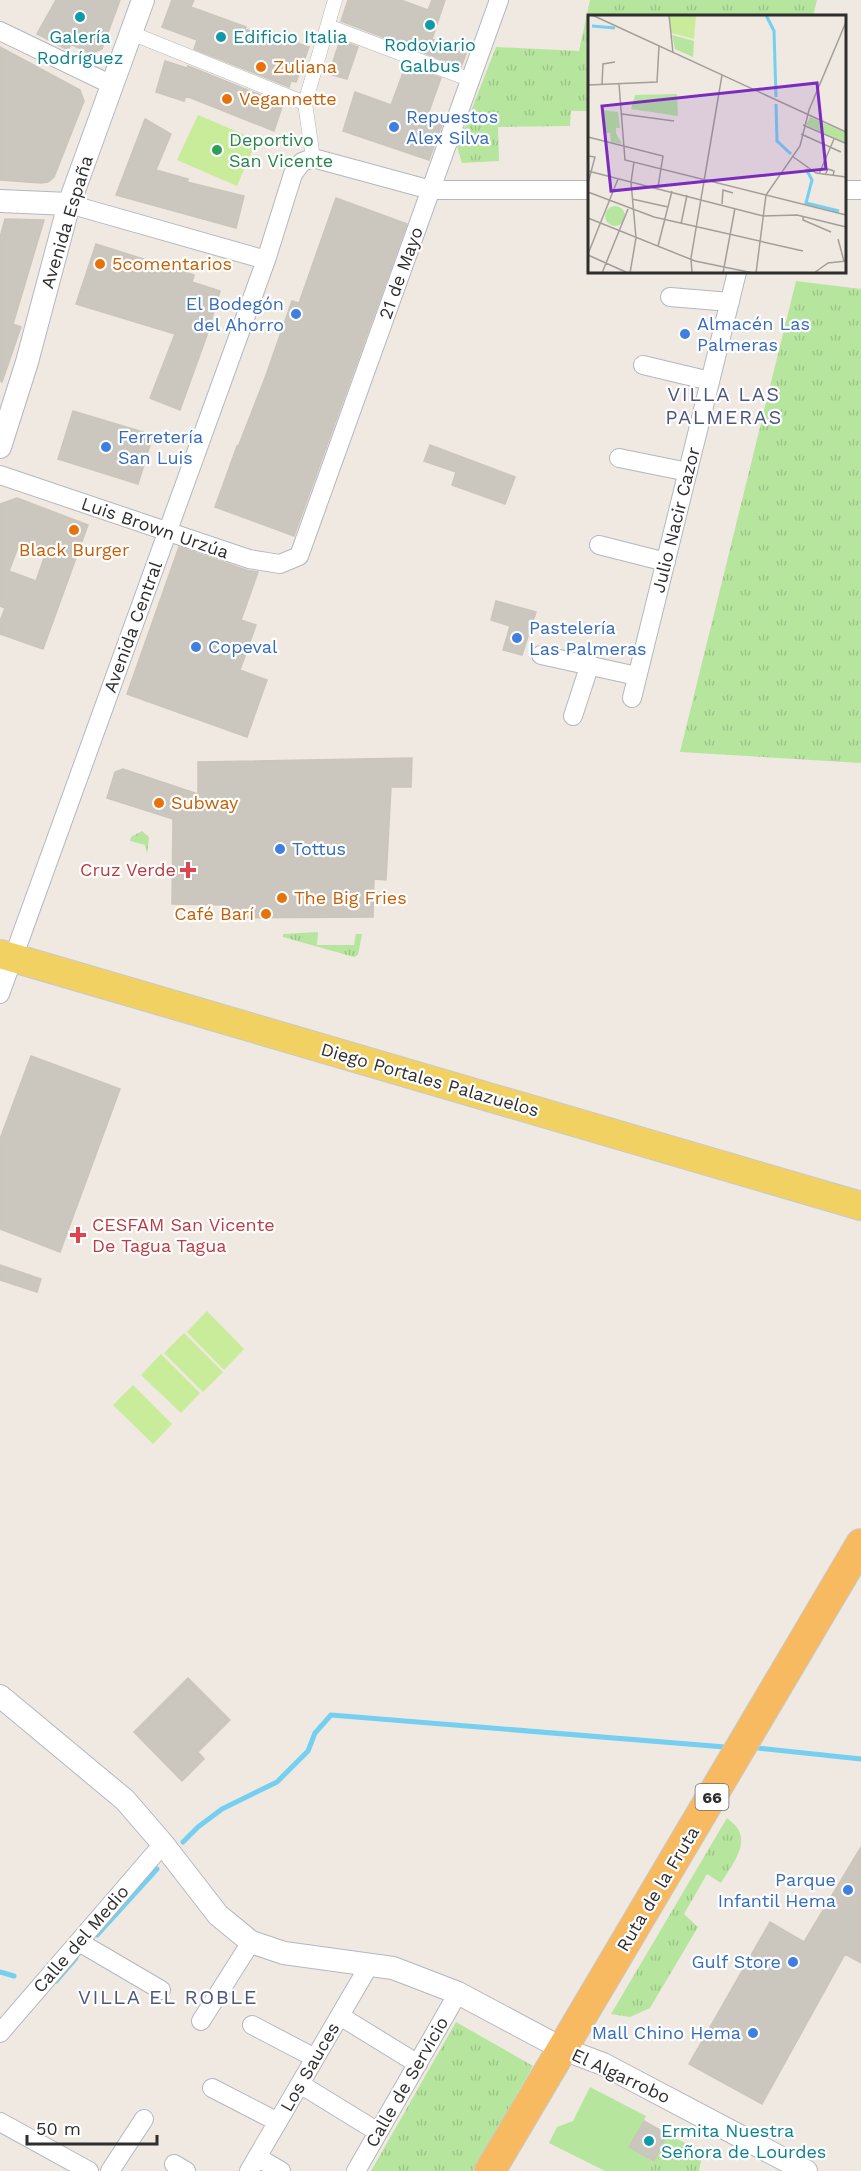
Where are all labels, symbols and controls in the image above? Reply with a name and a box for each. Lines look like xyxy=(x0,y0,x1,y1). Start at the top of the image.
marker: Galería Rodríguez xyxy=(73,10,87,24)
inset map xyxy=(588,15,846,273)
marker: Rodoviario Galbus xyxy=(423,18,437,32)
place label: Galería Rodríguez xyxy=(37,26,123,68)
place label: Edificio Italia xyxy=(233,26,347,47)
marker: Edificio Italia xyxy=(214,30,228,44)
place label: Rodoviario Galbus xyxy=(384,34,476,76)
place label: Zuliana xyxy=(273,56,337,77)
marker: Zuliana xyxy=(254,60,268,74)
place label: Vegannette xyxy=(239,88,337,109)
marker: Vegannette xyxy=(220,92,234,106)
place label: Repuestos Alex Silva xyxy=(406,106,498,148)
marker: Repuestos Alex Silva xyxy=(387,120,401,134)
place label: Deportivo San Vicente xyxy=(229,129,333,171)
marker: Deportivo San Vicente xyxy=(210,143,224,157)
street label: Avenida España xyxy=(36,153,97,291)
street label: 21 de Mayo xyxy=(374,224,427,322)
place label: 5comentarios xyxy=(112,253,232,274)
marker: 5comentarios xyxy=(93,257,107,271)
place label: El Bodegón del Ahorro xyxy=(186,293,284,335)
marker: El Bodegón del Ahorro xyxy=(289,307,303,321)
place label: Almacén Las Palmeras xyxy=(697,313,810,355)
marker: Almacén Las Palmeras xyxy=(678,327,692,341)
district label: VILLA LAS PALMERAS xyxy=(665,382,783,429)
place label: Ferretería San Luis xyxy=(118,426,203,468)
marker: Ferretería San Luis xyxy=(99,440,113,454)
street label: Julio Nacir Cazor xyxy=(647,445,704,595)
street label: Luis Brown Urzúa xyxy=(79,492,232,563)
marker: Black Burger xyxy=(67,523,81,537)
place label: Black Burger xyxy=(19,539,129,560)
street label: Avenida Central xyxy=(99,558,166,695)
place label: Pastelería Las Palmeras xyxy=(529,617,647,659)
marker: Pastelería Las Palmeras xyxy=(510,631,524,645)
place label: Copeval xyxy=(208,636,278,657)
marker: Copeval xyxy=(189,640,203,654)
place label: Subway xyxy=(171,792,239,813)
marker: Subway xyxy=(152,796,166,810)
place label: Tottus xyxy=(292,838,346,859)
marker: Tottus xyxy=(273,842,287,856)
place label: Cruz Verde xyxy=(80,859,176,880)
marker: Cruz Verde xyxy=(181,863,195,877)
place label: The Big Fries xyxy=(294,887,407,908)
marker: The Big Fries xyxy=(275,891,289,905)
place label: Café Barí xyxy=(174,903,254,924)
marker: Café Barí xyxy=(259,907,273,921)
street label: Diego Portales Palazuelos xyxy=(319,1038,542,1121)
place label: CESFAM San Vicente De Tagua Tagua xyxy=(92,1214,275,1256)
marker: CESFAM San Vicente De Tagua Tagua xyxy=(69,1226,87,1244)
road number: 66 xyxy=(696,1784,728,1810)
street label: Ruta de la Fruta xyxy=(612,1822,703,1955)
place label: Parque Infantil Hema xyxy=(718,1869,836,1911)
street label: Calle del Medio xyxy=(28,1881,133,1997)
marker: Parque Infantil Hema xyxy=(841,1883,855,1897)
place label: Gulf Store xyxy=(692,1951,781,1972)
marker: Gulf Store xyxy=(786,1955,800,1969)
district label: VILLA EL ROBLE xyxy=(78,1985,258,2009)
street label: Calle de Servicio xyxy=(361,2013,452,2151)
street label: Los Sauces xyxy=(276,2018,344,2115)
place label: Mall Chino Hema xyxy=(592,2022,741,2043)
marker: Mall Chino Hema xyxy=(746,2026,760,2040)
street label: El Algarrobo xyxy=(569,2044,674,2108)
scale bar xyxy=(27,2108,158,2146)
text: 50 m xyxy=(36,2118,81,2139)
place label: Ermita Nuestra Señora de Lourdes xyxy=(661,2120,826,2162)
marker: Ermita Nuestra Señora de Lourdes xyxy=(642,2134,656,2148)

